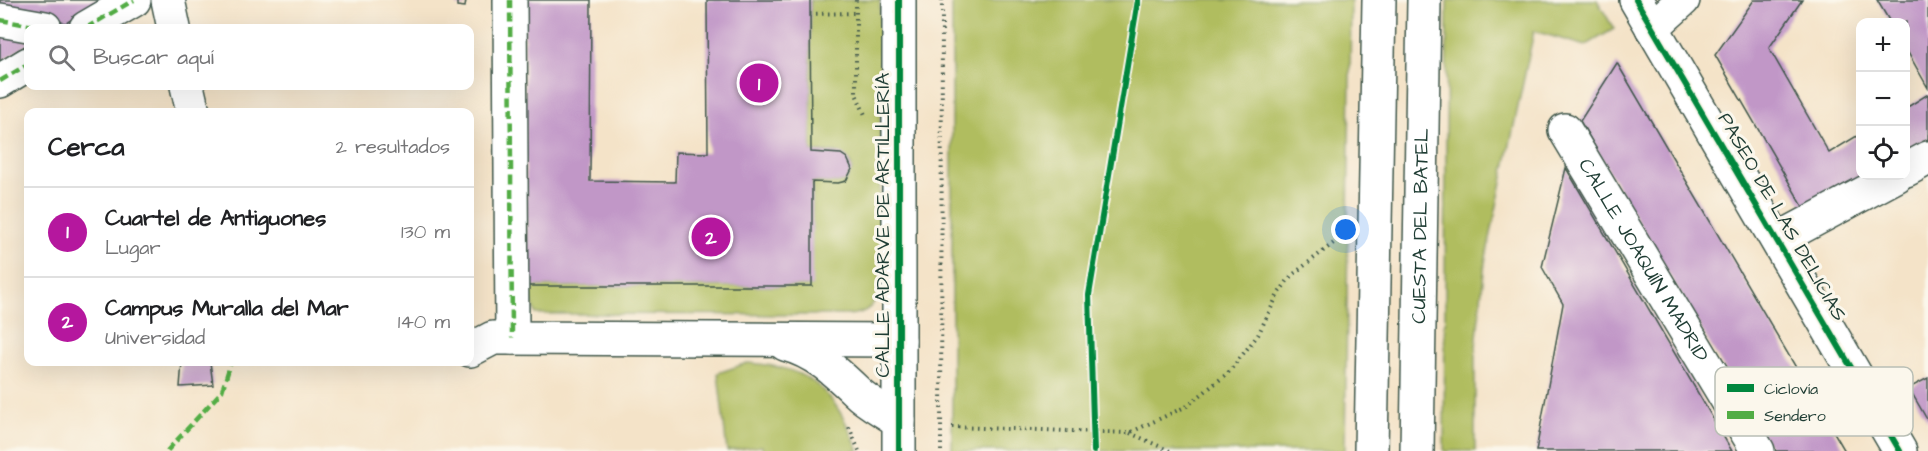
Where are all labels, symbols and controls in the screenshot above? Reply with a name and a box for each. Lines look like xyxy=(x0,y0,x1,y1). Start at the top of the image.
map controls xyxy=(1856,18,1910,180)
button: + xyxy=(1856,18,1910,72)
search box xyxy=(24,24,474,90)
icon: search xyxy=(45,41,78,74)
text: Buscar aquí xyxy=(93,42,214,73)
pin: 1 xyxy=(740,60,778,106)
street label: CALLE ADARVE DE ARTILLERÍA xyxy=(869,72,897,377)
button: − xyxy=(1856,72,1910,126)
street label: PASEO DE LAS DELICIAS xyxy=(1711,108,1853,327)
button: locate xyxy=(1856,126,1910,180)
street label: CUESTA DEL BATEL xyxy=(1405,128,1436,324)
text: Cerca xyxy=(48,129,125,165)
text: 2 resultados xyxy=(336,133,450,161)
street label: CALLE JOAQUÍN MADRID xyxy=(1571,153,1715,367)
text: Cuartel de Antiguones xyxy=(105,203,326,234)
pin: 2 xyxy=(692,214,730,260)
your location xyxy=(1331,215,1360,244)
text: 1 xyxy=(66,218,69,246)
text: 130 m xyxy=(401,218,450,246)
text: Lugar xyxy=(105,234,161,262)
text: Campus Muralla del Mar xyxy=(105,293,349,324)
text: 2 xyxy=(62,308,73,336)
text: 140 m xyxy=(398,308,450,336)
text: Universidad xyxy=(105,324,205,352)
legend xyxy=(1715,367,1913,436)
text: Ciclovía xyxy=(1764,378,1818,400)
text: Sendero xyxy=(1764,405,1826,427)

